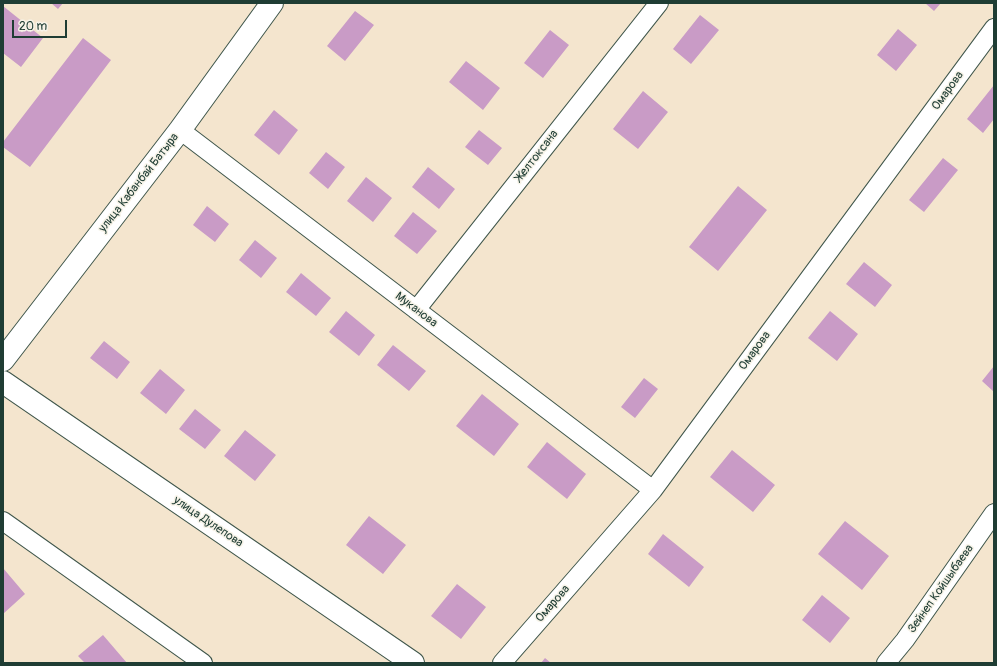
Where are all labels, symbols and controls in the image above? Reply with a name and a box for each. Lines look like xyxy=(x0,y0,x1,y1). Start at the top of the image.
scale bar xyxy=(14,12,69,38)
text: 20 m xyxy=(19,19,47,34)
street label: Омарова xyxy=(929,69,967,113)
street label: Желтоксана xyxy=(512,127,562,185)
street label: улица Кабанбай Батыра xyxy=(96,131,182,235)
street label: Муканова xyxy=(392,289,440,331)
street label: Омарова xyxy=(736,329,774,373)
street label: улица Дулепова xyxy=(170,493,246,551)
street label: Зейнеп Койшыбаева xyxy=(905,542,977,636)
street label: Омарова xyxy=(533,582,573,626)

